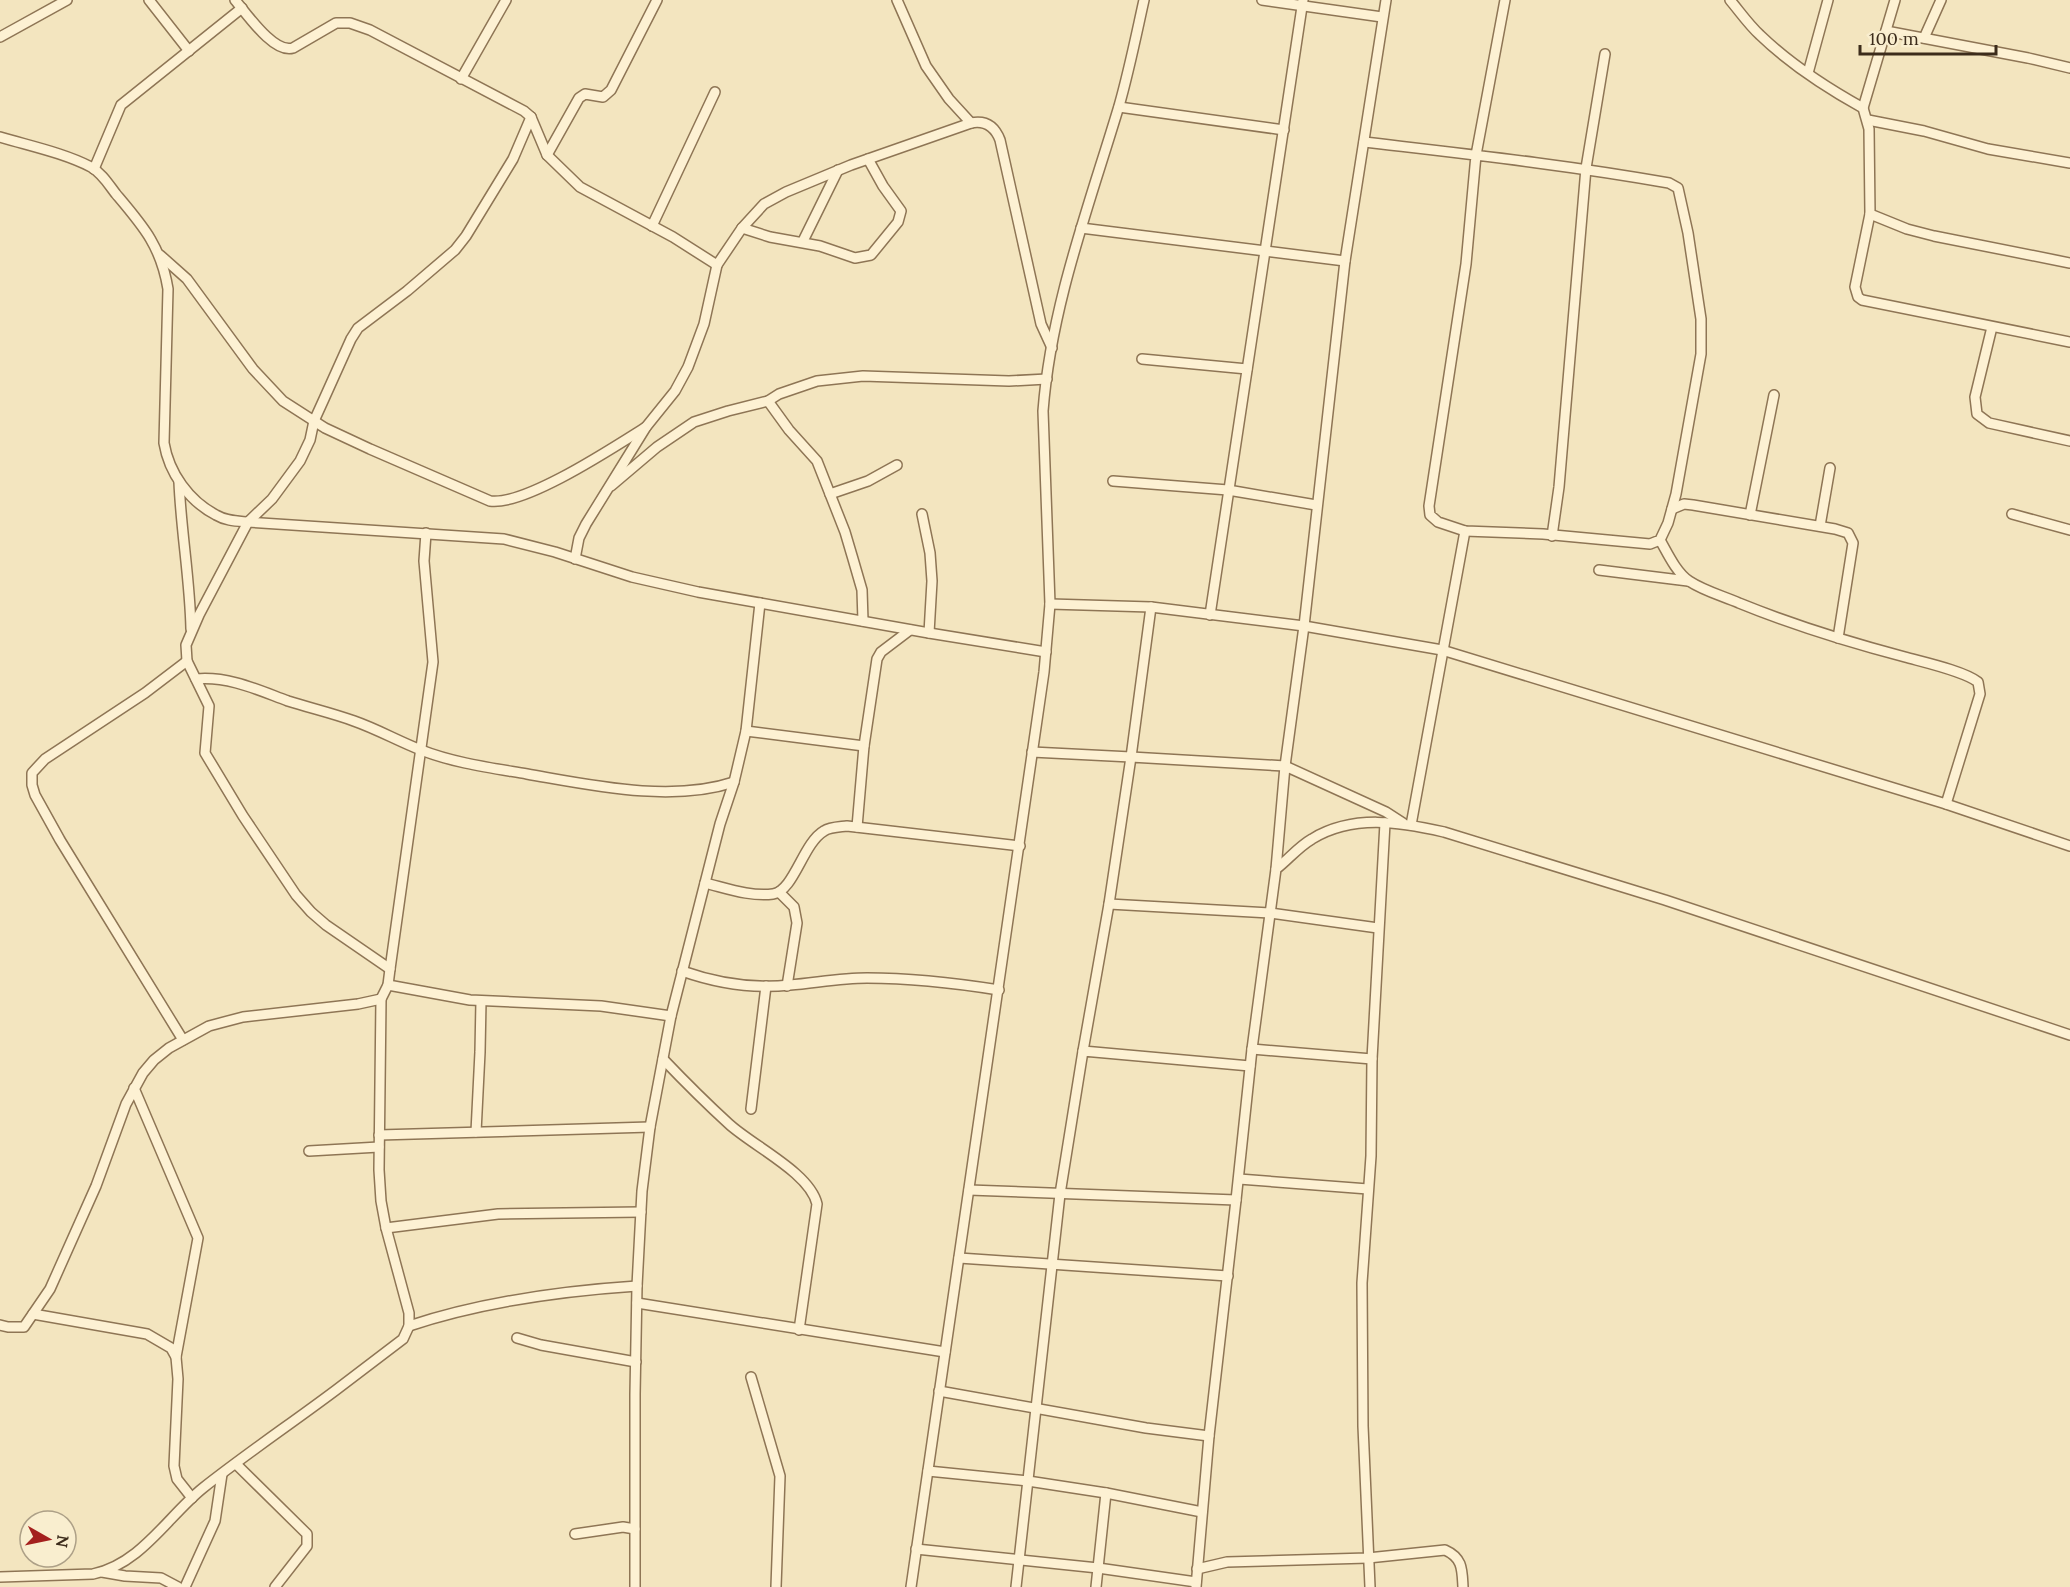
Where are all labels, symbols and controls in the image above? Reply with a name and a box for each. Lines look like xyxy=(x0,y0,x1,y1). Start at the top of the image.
scale bar xyxy=(1860,18,1996,56)
text: 100 m xyxy=(1869,27,1919,50)
north arrow xyxy=(18,1509,78,1569)
text: N xyxy=(52,1534,74,1549)

